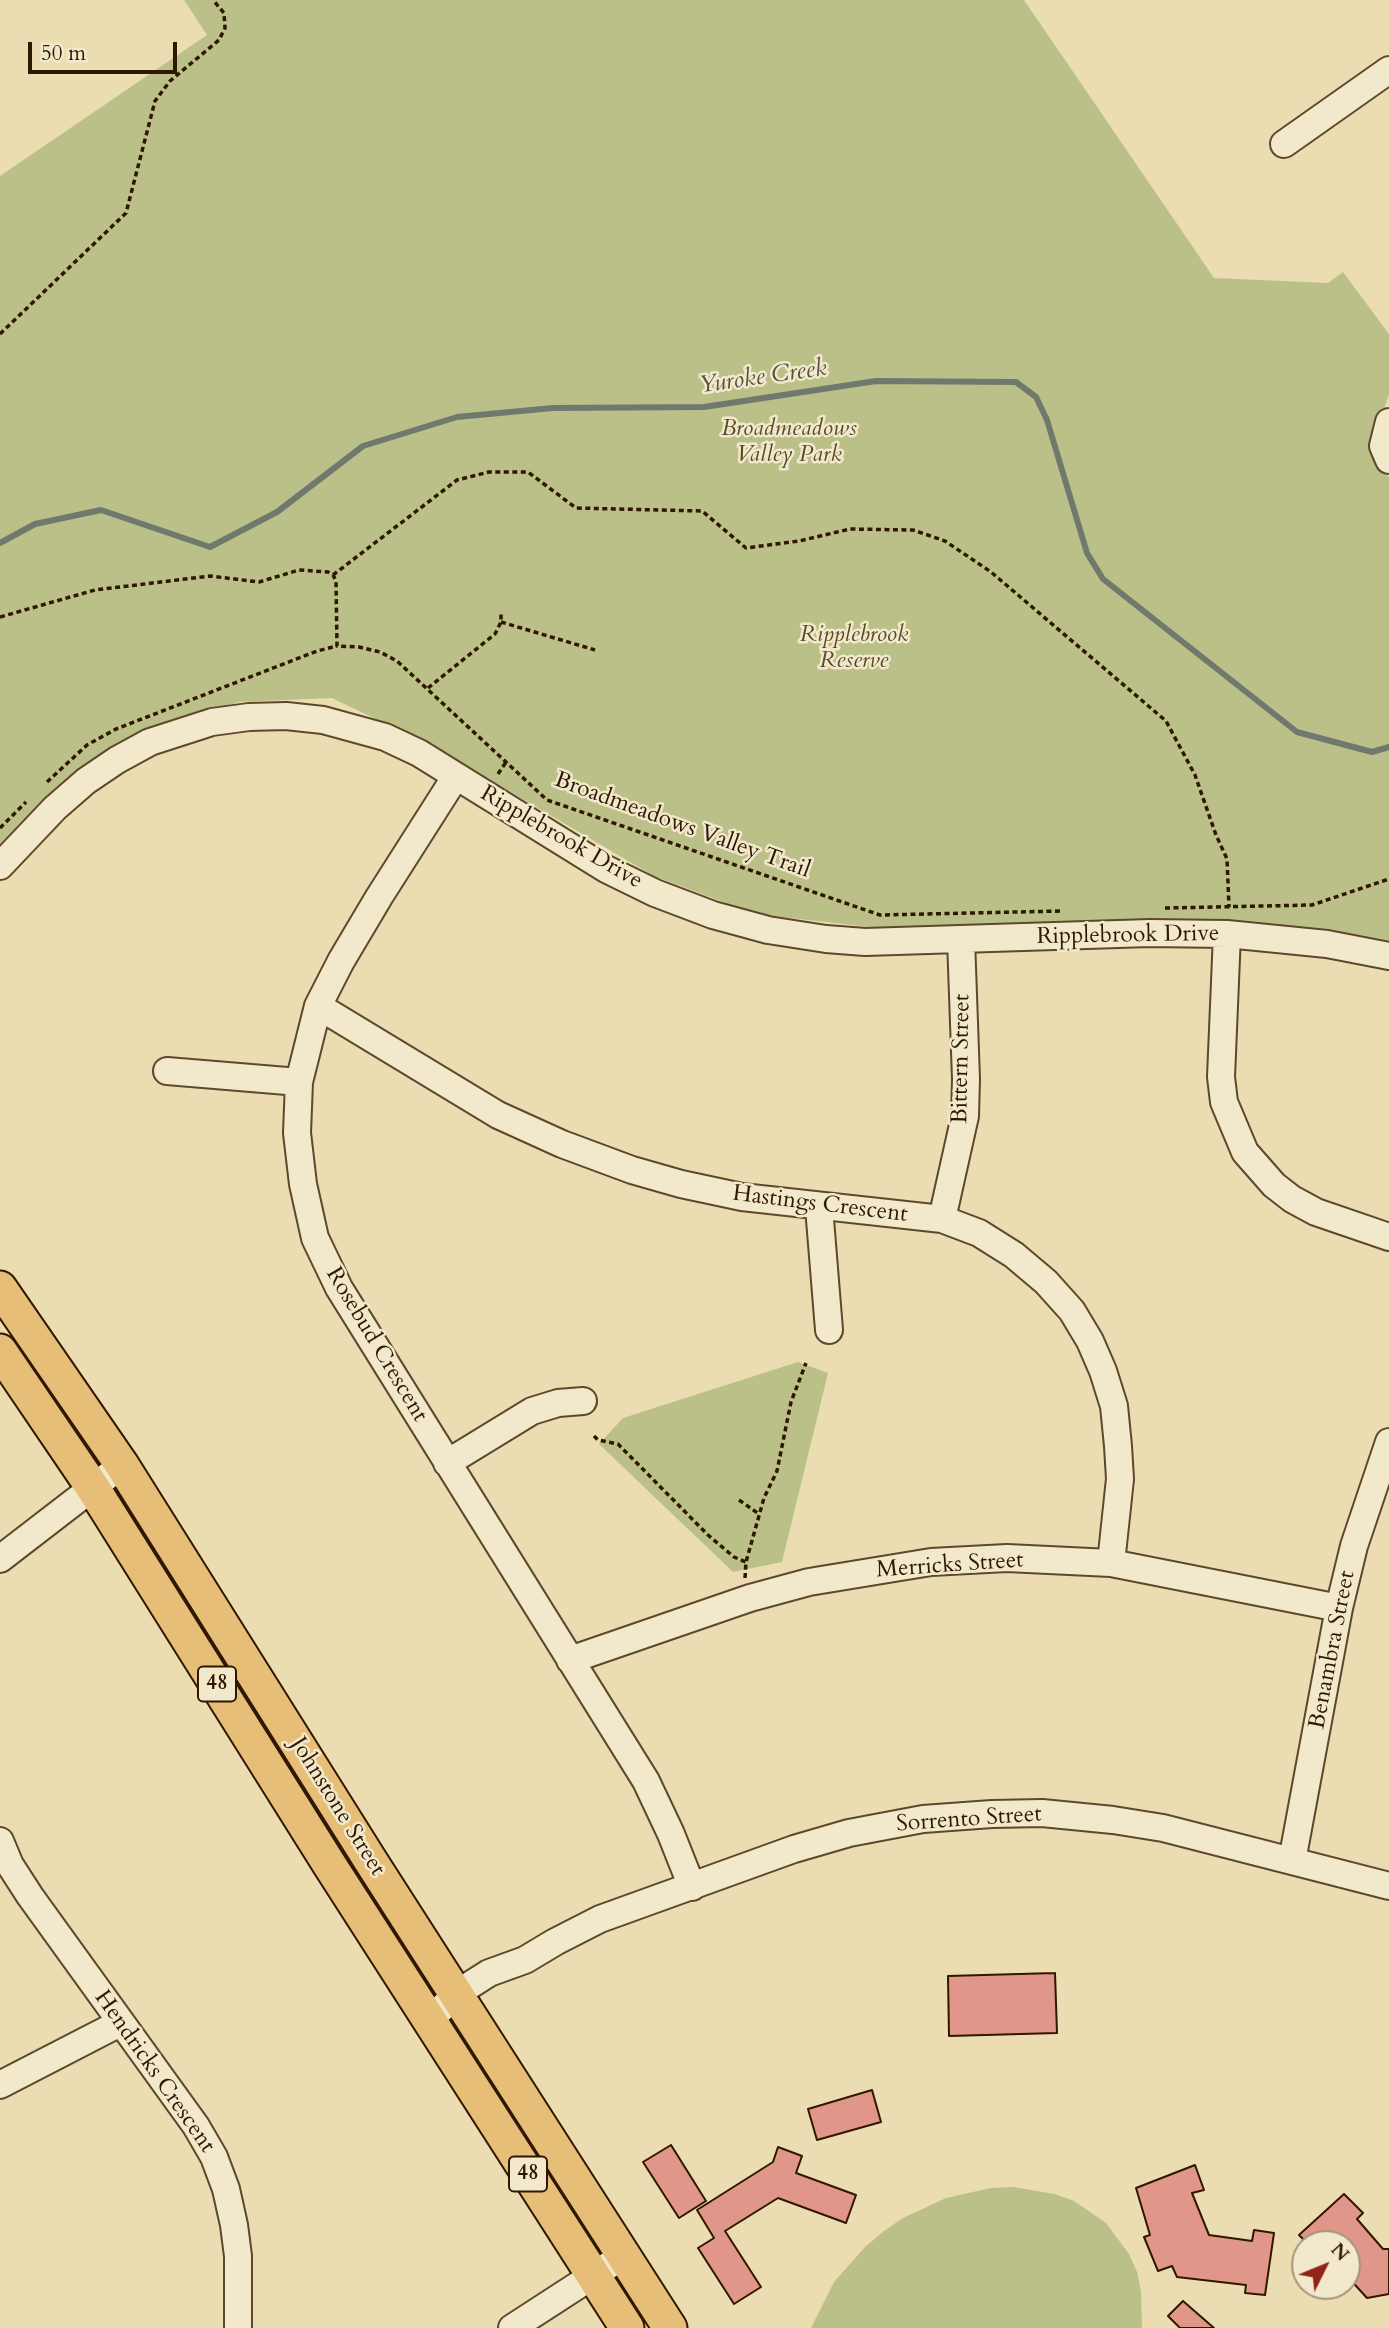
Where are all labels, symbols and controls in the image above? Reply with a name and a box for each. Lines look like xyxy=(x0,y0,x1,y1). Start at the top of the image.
scale bar xyxy=(32,28,180,72)
text: 50 m xyxy=(41,39,86,68)
water label: Yuroke Creek xyxy=(697,355,829,401)
park label: Broadmeadows Valley Park xyxy=(721,416,857,470)
park label: Ripplebrook Reserve xyxy=(800,622,908,676)
street label: Broadmeadows Valley Trail xyxy=(550,767,814,885)
street label: Ripplebrook Drive xyxy=(475,780,647,896)
street label: Ripplebrook Drive xyxy=(1036,921,1220,951)
street label: Bittern Street xyxy=(947,994,977,1124)
street label: Hastings Crescent xyxy=(731,1181,909,1229)
street label: Rosebud Crescent xyxy=(319,1263,433,1427)
street label: Merricks Street xyxy=(876,1547,1024,1585)
street label: Benambra Street xyxy=(1304,1568,1362,1732)
road number: 48 xyxy=(198,1666,236,1702)
street label: Johnstone Street xyxy=(283,1733,391,1881)
street label: Sorrento Street xyxy=(895,1801,1043,1839)
street label: Hendricks Crescent xyxy=(88,1985,220,2159)
road number: 48 xyxy=(509,2156,547,2192)
north arrow xyxy=(1291,2230,1361,2300)
text: N xyxy=(1325,2237,1355,2267)

